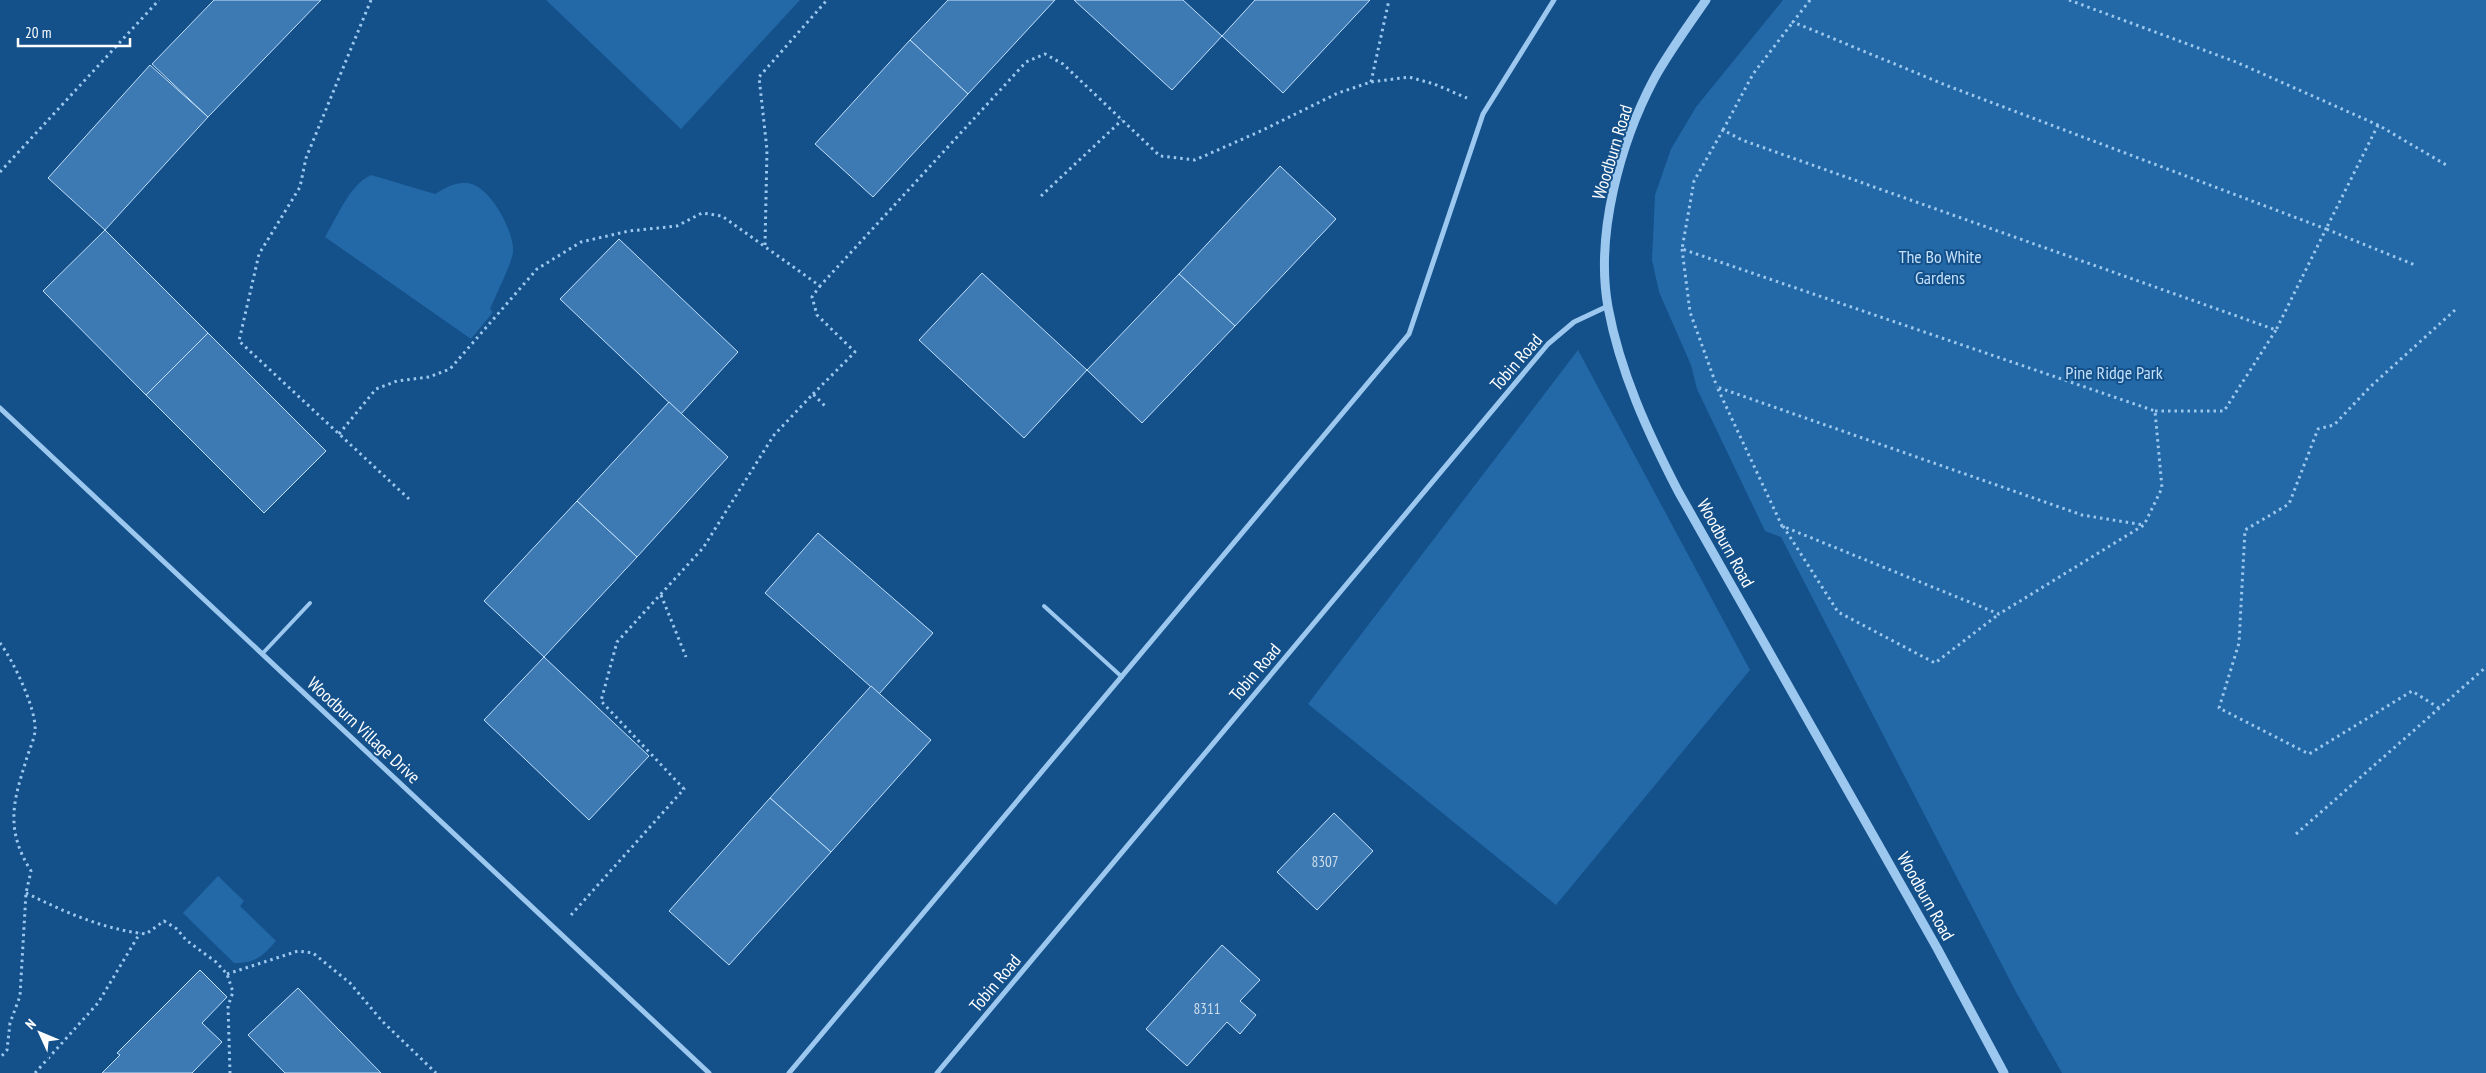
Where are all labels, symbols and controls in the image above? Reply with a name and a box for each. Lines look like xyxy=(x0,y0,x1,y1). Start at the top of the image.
scale bar xyxy=(18,15,130,47)
text: 20 m xyxy=(25,23,51,42)
street label: Woodburn Road xyxy=(1587,102,1637,202)
park label: The Bo White Gardens xyxy=(1898,245,1982,289)
street label: Tobin Road xyxy=(1485,329,1547,395)
park label: Pine Ridge Park xyxy=(2065,361,2163,384)
street label: Woodburn Road xyxy=(1692,495,1760,591)
street label: Tobin Road xyxy=(1224,639,1286,705)
street label: Woodburn Village Drive xyxy=(303,672,425,788)
street label: Woodburn Road xyxy=(1892,848,1960,944)
house number: 8307 xyxy=(1311,852,1339,871)
street label: Tobin Road xyxy=(964,950,1026,1016)
house number: 8311 xyxy=(1193,999,1221,1018)
north arrow xyxy=(15,1008,65,1058)
text: N xyxy=(22,1015,40,1033)

